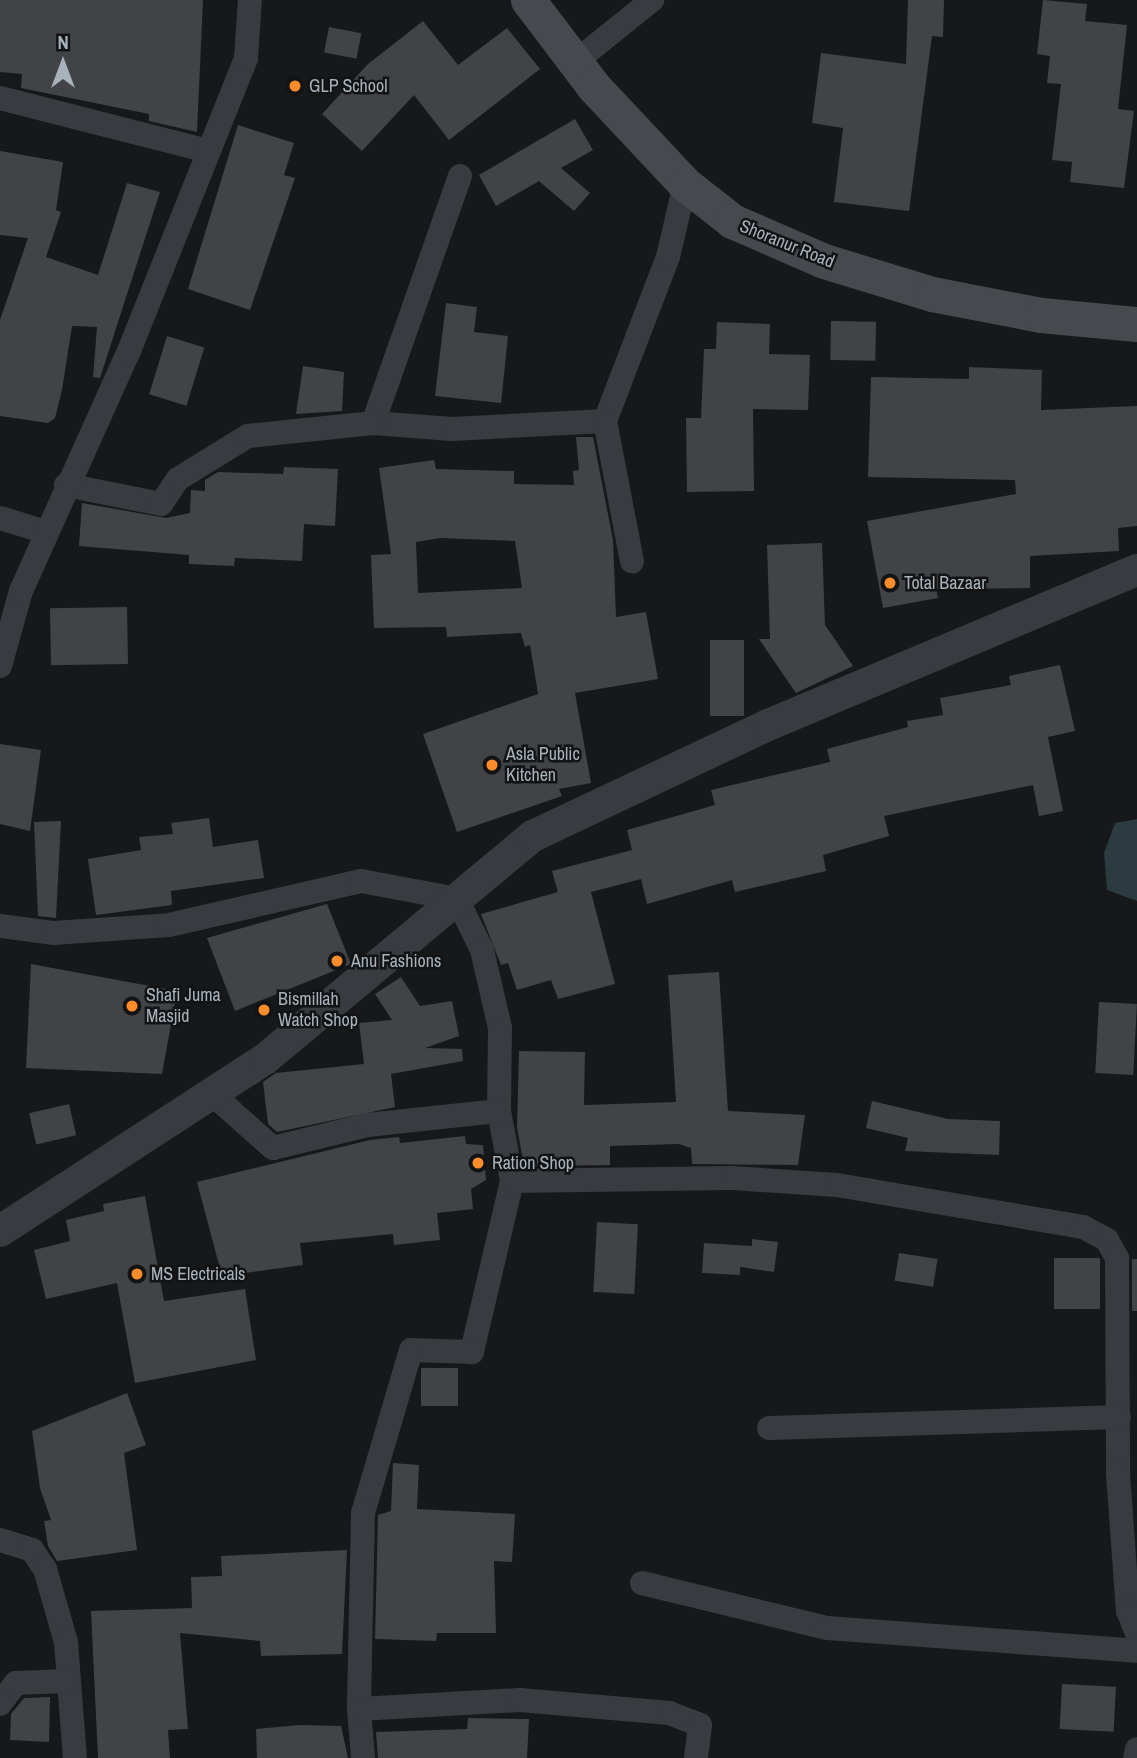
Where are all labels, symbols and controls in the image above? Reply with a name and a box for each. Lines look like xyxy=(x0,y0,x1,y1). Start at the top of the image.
north arrow xyxy=(28,28,98,98)
text: N xyxy=(57,29,69,55)
place label: GLP School xyxy=(309,75,388,97)
marker: GLP School xyxy=(287,78,303,94)
street label: Shoranur Road xyxy=(737,215,837,273)
place label: Total Bazaar xyxy=(904,572,986,594)
marker: Total Bazaar xyxy=(882,575,898,591)
place label: Asla Public Kitchen xyxy=(506,744,580,786)
marker: Asla Public Kitchen xyxy=(484,757,500,773)
place label: Anu Fashions xyxy=(351,950,441,972)
marker: Anu Fashions xyxy=(329,953,345,969)
place label: Shafi Juma Masjid xyxy=(146,985,221,1028)
place label: Bismillah Watch Shop xyxy=(278,989,358,1032)
marker: Shafi Juma Masjid xyxy=(124,998,140,1014)
marker: Bismillah Watch Shop xyxy=(256,1002,272,1018)
place label: Ration Shop xyxy=(492,1152,574,1174)
marker: Ration Shop xyxy=(470,1155,486,1171)
place label: MS Electricals xyxy=(151,1263,245,1285)
marker: MS Electricals xyxy=(129,1266,145,1282)

